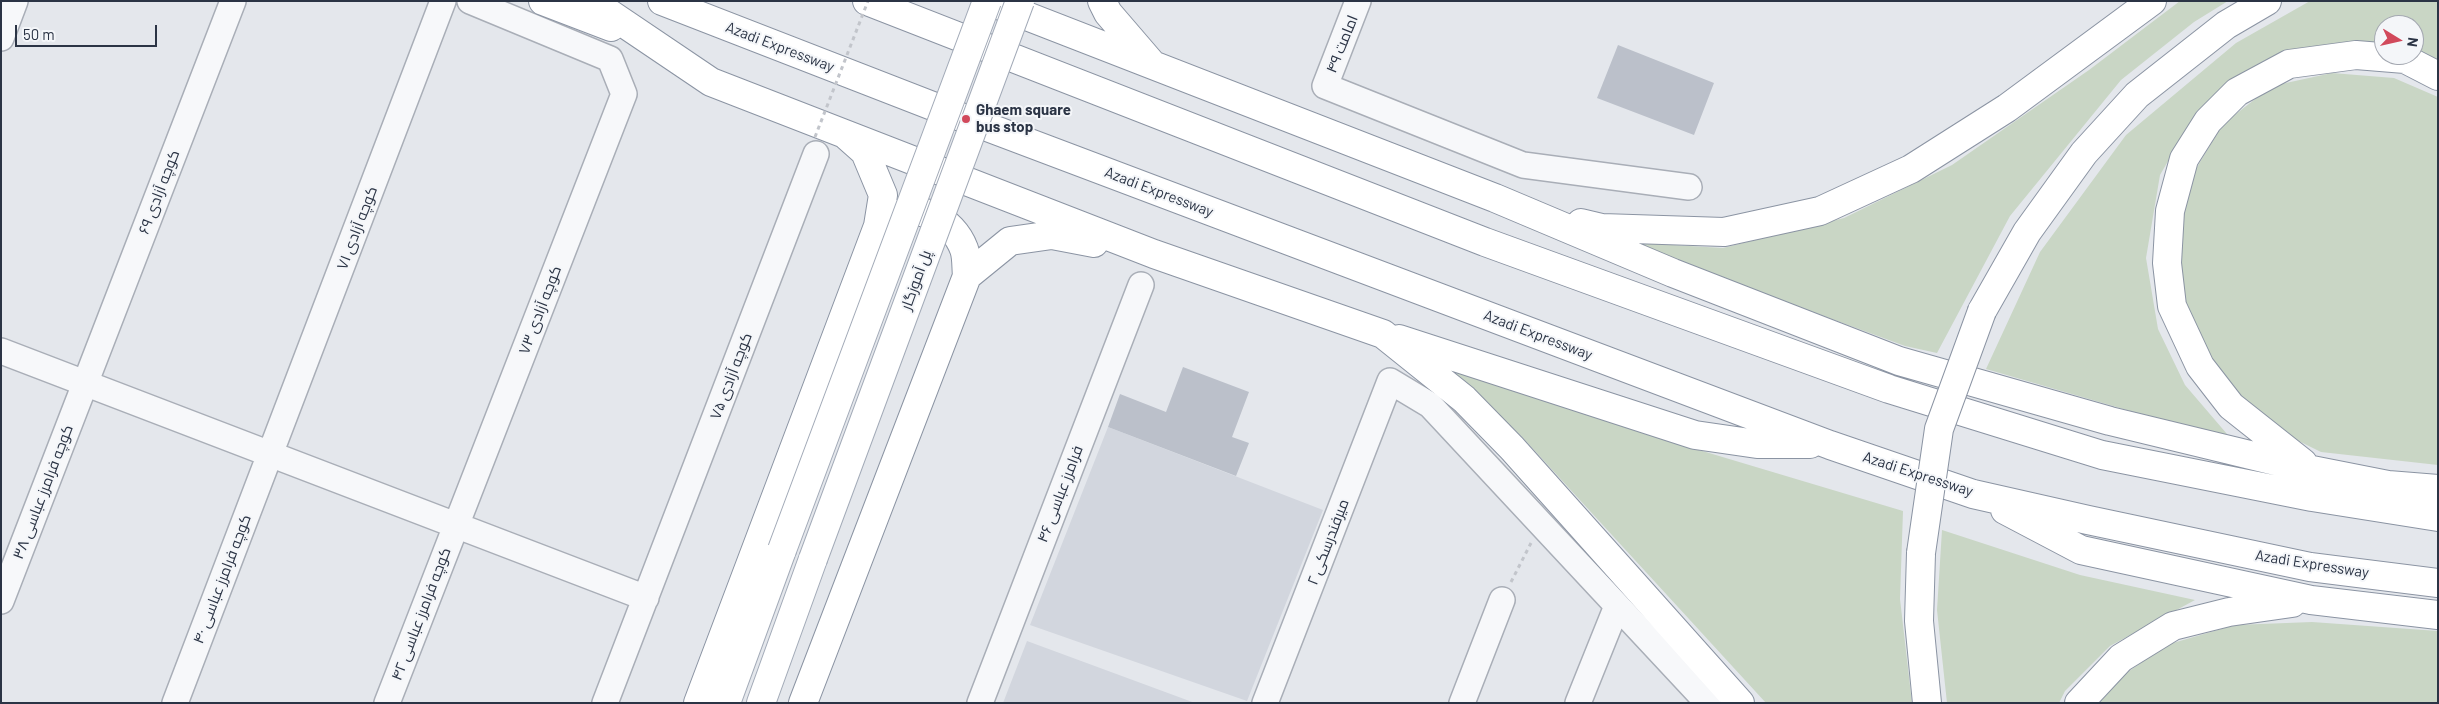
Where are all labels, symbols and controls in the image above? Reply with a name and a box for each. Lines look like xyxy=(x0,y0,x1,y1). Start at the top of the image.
street label: امامت ۴۹ xyxy=(1322,12,1362,76)
scale bar xyxy=(18,15,160,47)
north arrow xyxy=(2374,15,2424,65)
street label: Azadi Expressway xyxy=(723,18,837,76)
text: 50 m xyxy=(23,25,55,43)
text: N xyxy=(2404,36,2422,48)
place label: Ghaem square bus stop xyxy=(976,101,1071,136)
marker: Ghaem square bus stop xyxy=(960,113,972,125)
street label: کوچه آزادی ۶۹ xyxy=(135,147,183,237)
street label: Azadi Expressway xyxy=(1102,163,1216,221)
street label: کوچه آزادی ۷۱ xyxy=(333,184,381,272)
street label: پل آموزگار xyxy=(897,248,935,312)
street label: کوچه آزادی ۷۳ xyxy=(515,263,565,357)
street label: Azadi Expressway xyxy=(1481,306,1595,364)
street label: کوچه آزادی ۷۵ xyxy=(706,330,756,422)
street label: کوچه فرامرز عباسی ۳۸ xyxy=(9,422,77,562)
street label: فرامرز عباسی ۴۶ xyxy=(1033,443,1087,545)
street label: Azadi Expressway xyxy=(1860,448,1976,500)
street label: میرفندرسکی ۲ xyxy=(1303,497,1353,587)
street label: کوچه فرامرز عباسی ۴۰ xyxy=(189,512,255,646)
street label: کوچه فرامرز عباسی ۴۲ xyxy=(387,545,455,683)
street label: Azadi Expressway xyxy=(2254,546,2370,582)

